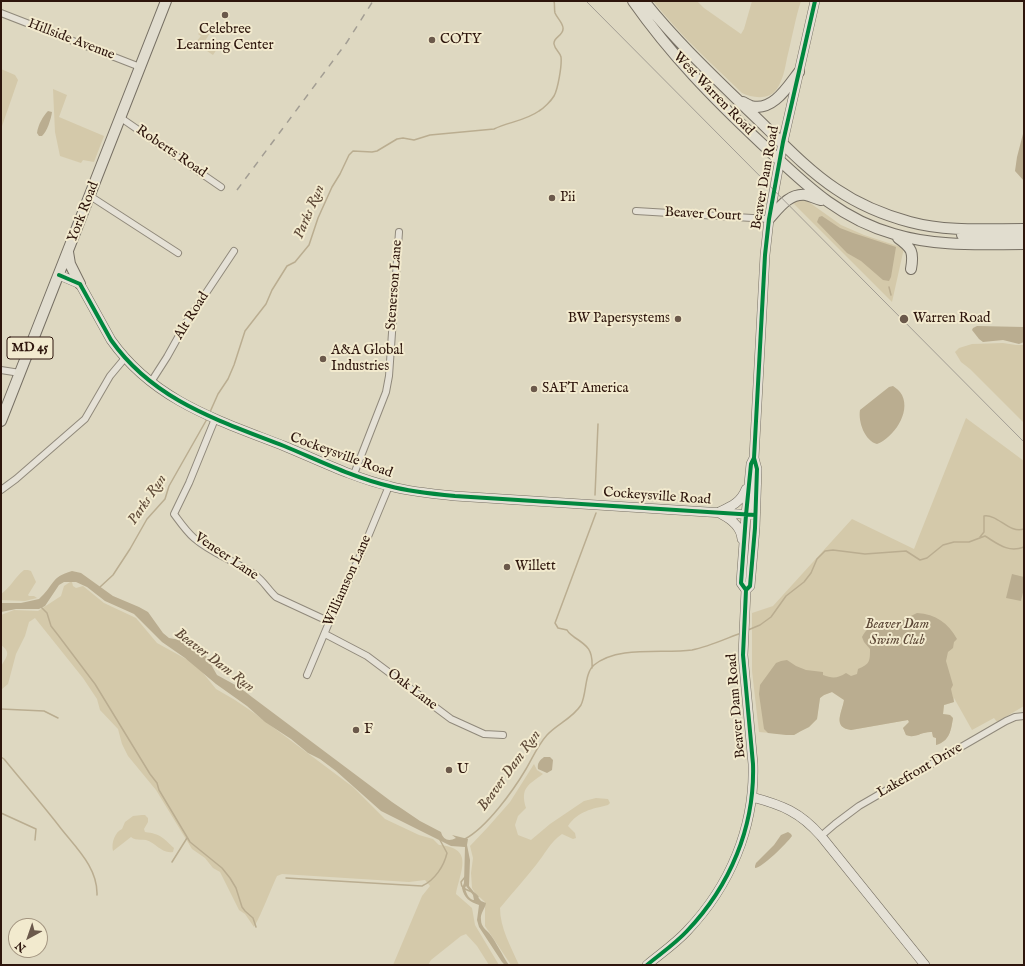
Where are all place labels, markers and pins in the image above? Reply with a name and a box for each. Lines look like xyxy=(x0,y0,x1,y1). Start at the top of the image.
marker: Celebree Learning Center xyxy=(220,10,230,20)
place label: Celebree Learning Center xyxy=(176,22,274,54)
place label: COTY xyxy=(440,32,481,48)
marker: COTY xyxy=(427,35,437,45)
place label: Pii xyxy=(560,190,576,206)
marker: Pii xyxy=(547,193,557,203)
place label: BW Papersystems xyxy=(568,311,670,327)
place label: Warren Road xyxy=(913,311,990,327)
marker: Warren Road xyxy=(898,313,910,325)
marker: BW Papersystems xyxy=(673,314,683,324)
place label: A&A Global Industries xyxy=(331,343,403,376)
marker: A&A Global Industries xyxy=(318,354,328,364)
place label: SAFT America xyxy=(542,381,629,397)
marker: SAFT America xyxy=(529,384,539,394)
place label: Willett xyxy=(515,559,556,575)
marker: Willett xyxy=(502,562,512,572)
place label: F xyxy=(364,722,373,738)
marker: F xyxy=(351,725,361,735)
place label: U xyxy=(457,762,469,778)
marker: U xyxy=(444,765,454,775)

